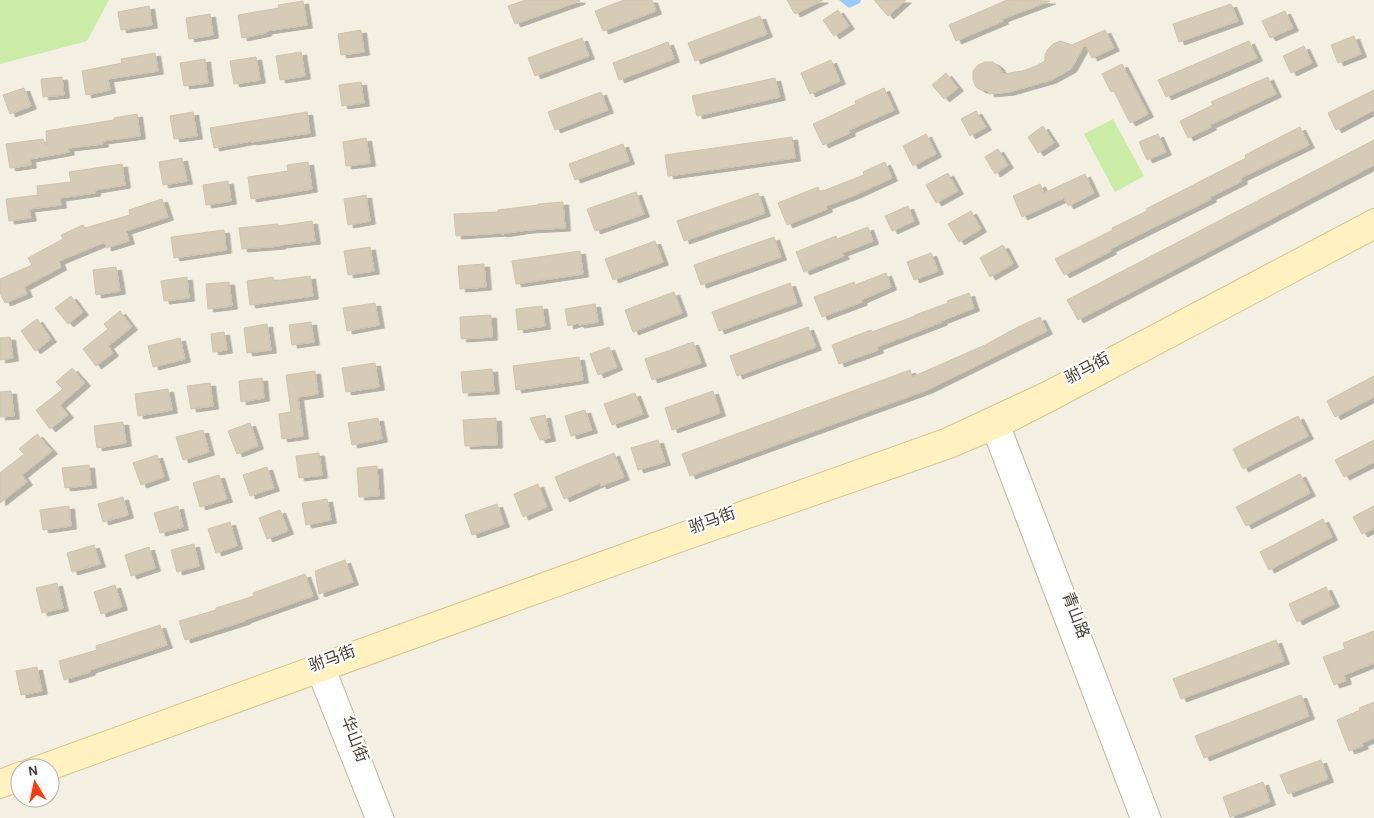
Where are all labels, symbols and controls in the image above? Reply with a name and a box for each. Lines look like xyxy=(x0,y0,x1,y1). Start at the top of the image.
street label: 驸马街 xyxy=(1061,348,1113,388)
street label: 驸马街 xyxy=(686,503,738,537)
street label: 青山路 xyxy=(1059,589,1093,641)
street label: 驸马街 xyxy=(306,641,358,675)
street label: 华山街 xyxy=(338,713,372,765)
north arrow xyxy=(10,758,60,808)
text: N xyxy=(27,761,39,780)

